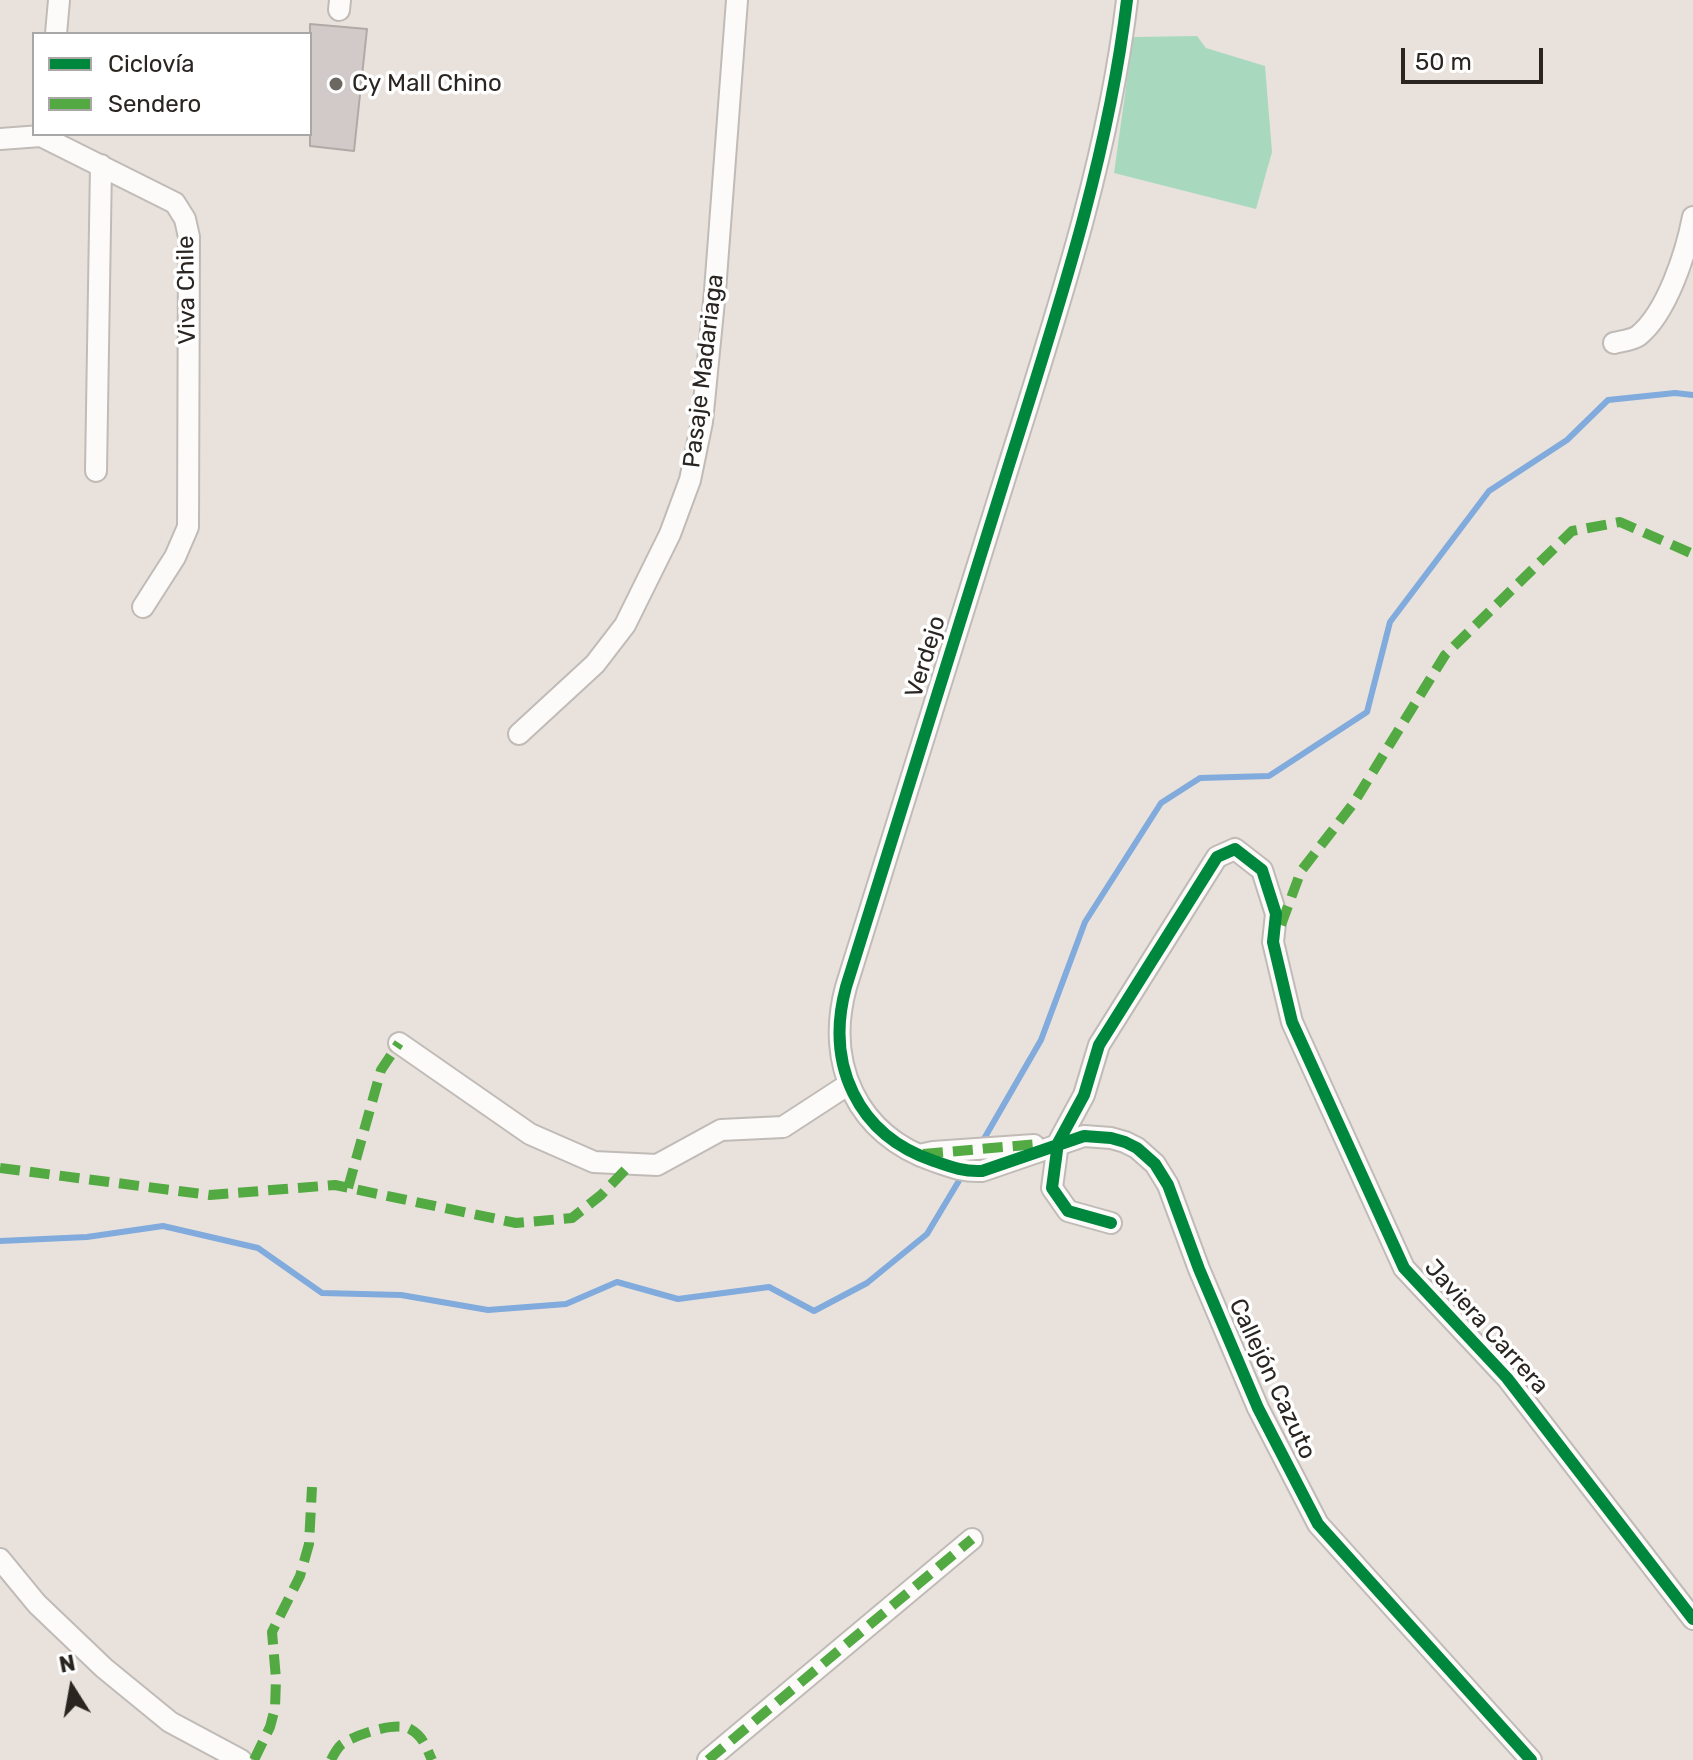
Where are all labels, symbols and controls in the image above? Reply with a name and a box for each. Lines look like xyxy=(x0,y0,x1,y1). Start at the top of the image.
legend xyxy=(32,32,312,136)
scale bar xyxy=(1405,32,1547,82)
text: 50 m xyxy=(1415,48,1472,76)
text: Ciclovía xyxy=(108,50,195,78)
place label: Cy Mall Chino xyxy=(352,70,502,98)
marker: Cy Mall Chino xyxy=(327,75,345,93)
text: Sendero xyxy=(108,90,201,118)
street label: Viva Chile xyxy=(172,235,202,345)
street label: Pasaje Madariaga xyxy=(678,272,730,470)
street label: Verdejo xyxy=(900,612,952,702)
street label: Javiera Carrera xyxy=(1418,1254,1554,1400)
street label: Callejón Cazuto xyxy=(1222,1294,1322,1464)
north arrow xyxy=(32,1648,112,1728)
text: N xyxy=(57,1649,78,1679)

